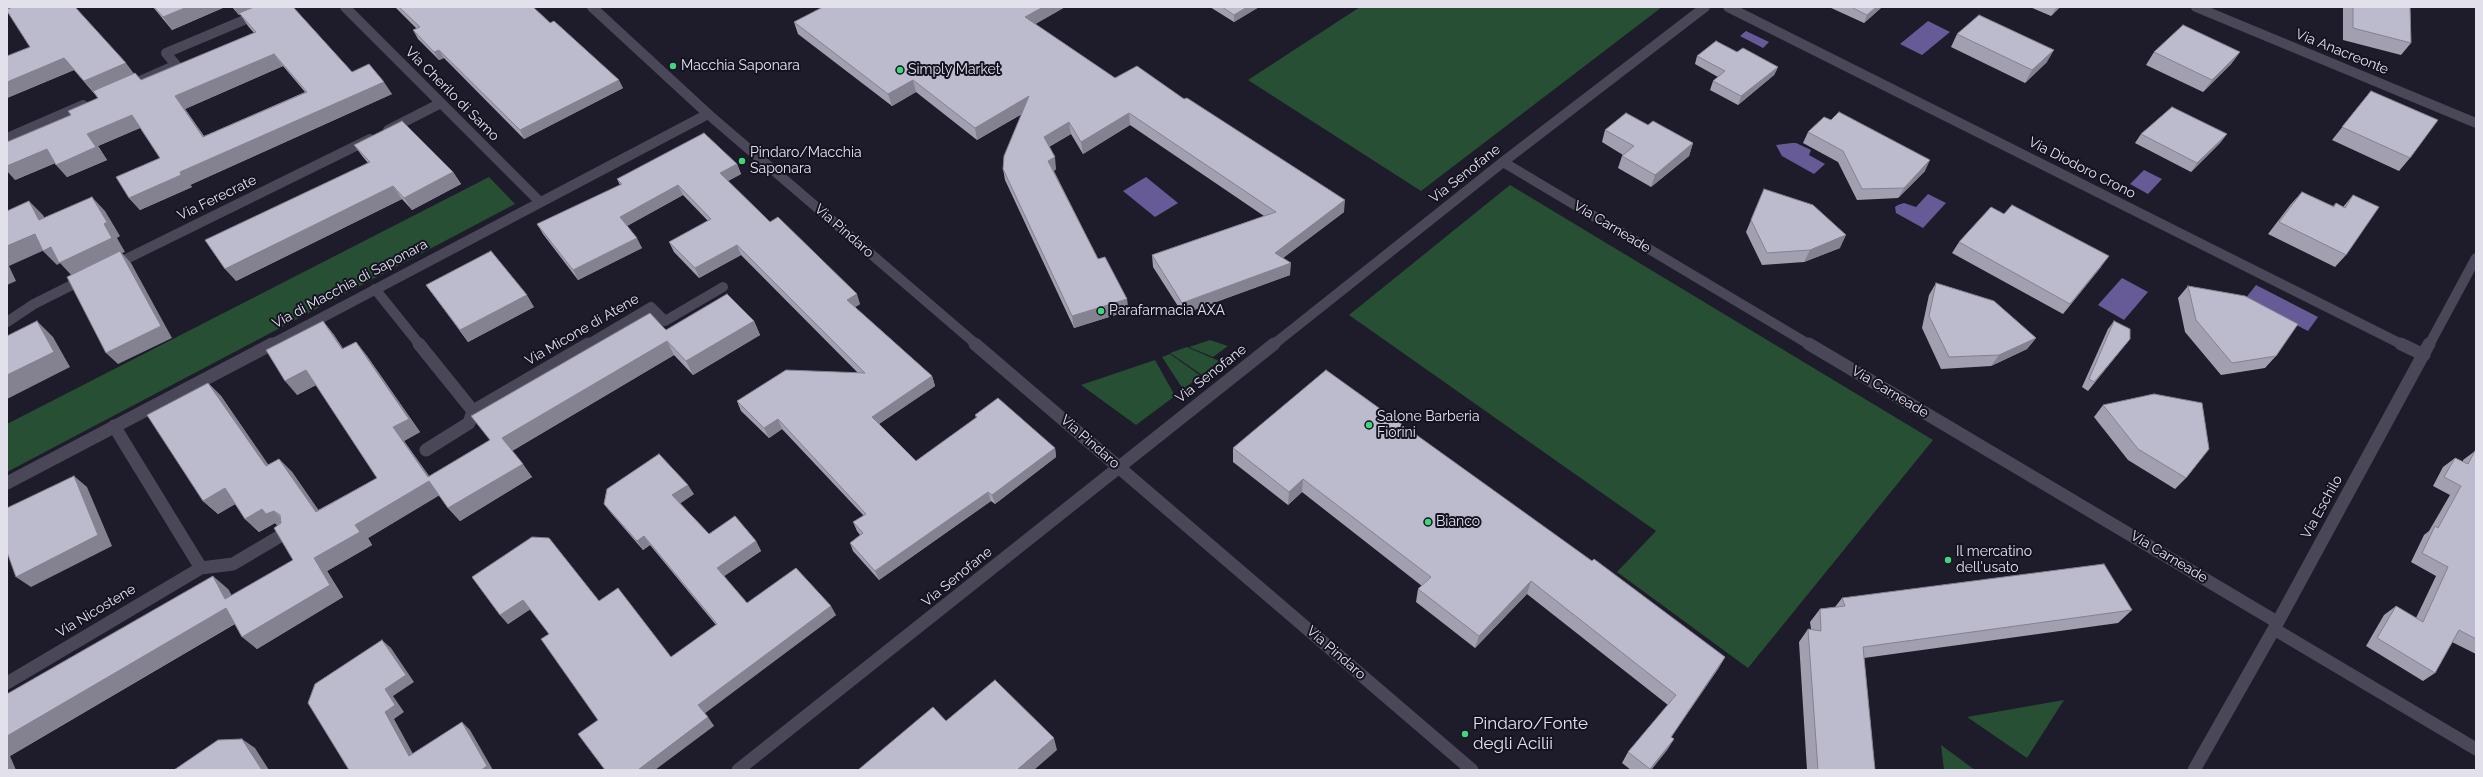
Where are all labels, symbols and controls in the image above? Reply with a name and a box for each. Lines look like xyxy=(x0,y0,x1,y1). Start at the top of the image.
street label: Via Anacreonte xyxy=(2293,26,2391,78)
street label: Via Cherilo di Samo xyxy=(401,43,503,145)
place label: Macchia Saponara xyxy=(681,58,800,74)
marker: Macchia Saponara xyxy=(668,61,678,71)
place label: Simply Market xyxy=(908,62,1000,78)
marker: Simply Market xyxy=(895,65,905,75)
street label: Via Diodoro Crono xyxy=(2026,134,2138,202)
street label: Via Senofane xyxy=(1426,141,1504,207)
place label: Pindaro/Macchia Saponara xyxy=(750,145,862,178)
marker: Pindaro/Macchia Saponara xyxy=(737,156,747,166)
street label: Via Ferecrate xyxy=(175,172,259,224)
street label: Via Carneade xyxy=(1570,197,1654,257)
street label: Via Pindaro xyxy=(811,201,877,261)
street label: Via di Macchia di Saponara xyxy=(270,236,430,332)
street label: Via Micone di Atene xyxy=(522,291,642,369)
place label: Parafarmacia AXA xyxy=(1109,303,1225,319)
marker: Parafarmacia AXA xyxy=(1096,306,1106,316)
street label: Via Senofane xyxy=(1172,341,1250,407)
street label: Via Carneade xyxy=(1848,362,1932,422)
place label: Salone Barberia Fiorini xyxy=(1377,409,1480,442)
street label: Via Pindaro xyxy=(1057,412,1123,472)
marker: Salone Barberia Fiorini xyxy=(1364,420,1374,430)
street label: Via Eschilo xyxy=(2298,472,2346,542)
place label: Bianco xyxy=(1436,514,1480,530)
marker: Bianco xyxy=(1423,517,1433,527)
street label: Via Carneade xyxy=(2127,527,2211,587)
street label: Via Senofane xyxy=(919,544,995,610)
place label: Il mercatino dell'usato xyxy=(1956,544,2032,576)
marker: Il mercatino dell'usato xyxy=(1943,555,1953,565)
street label: Via Nicostene xyxy=(53,581,139,641)
street label: Via Pindaro xyxy=(1303,623,1369,683)
place label: Pindaro/Fonte degli Acilii xyxy=(1473,714,1588,754)
marker: Pindaro/Fonte degli Acilii xyxy=(1460,729,1470,739)

